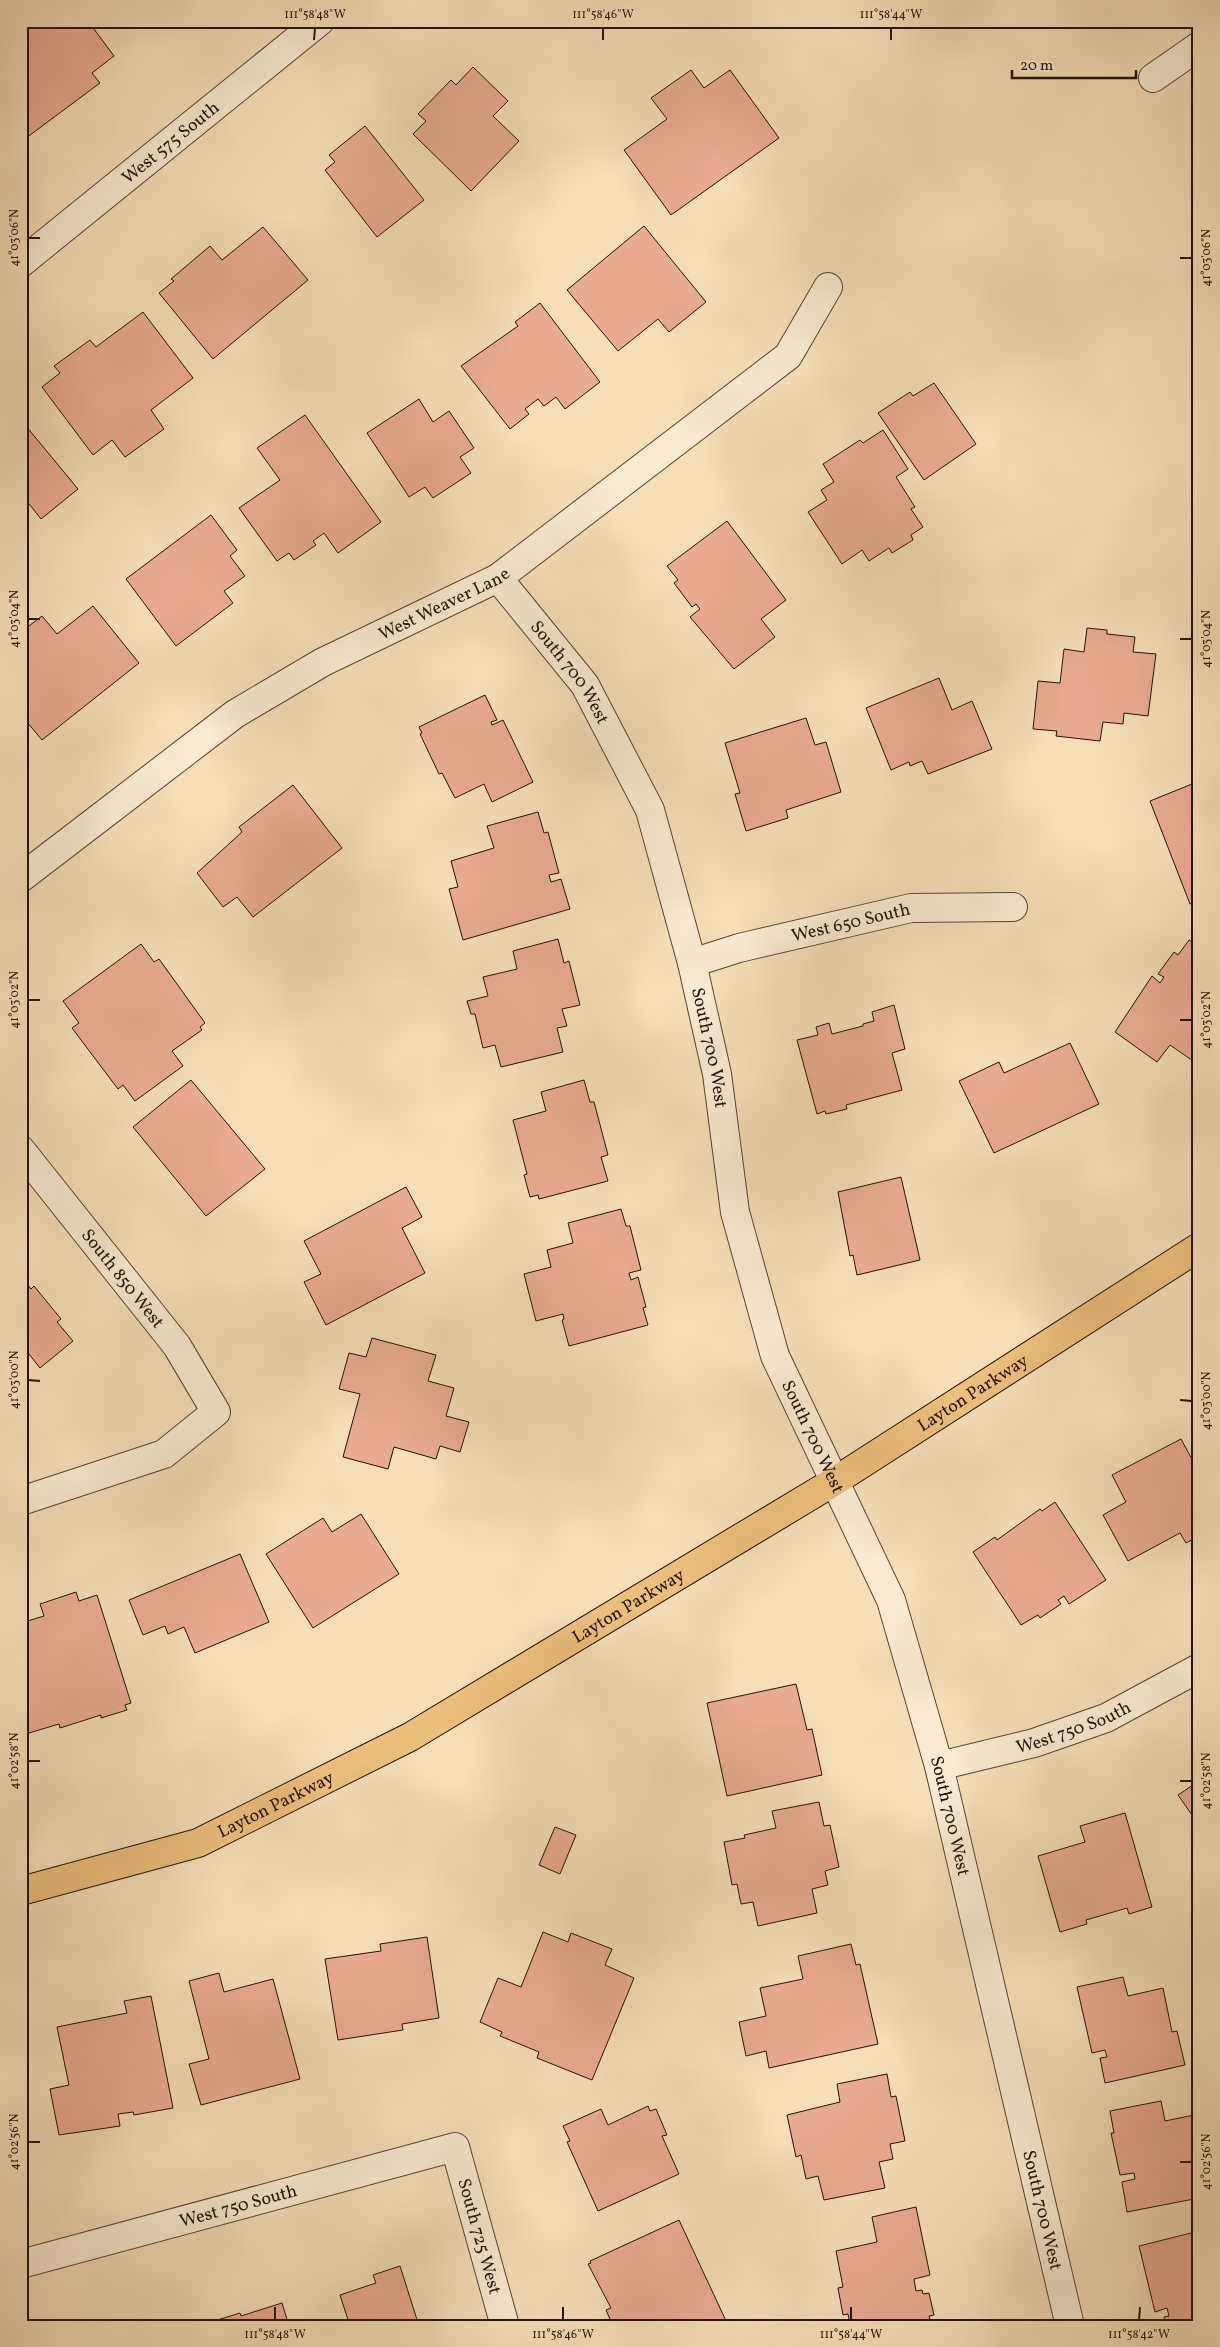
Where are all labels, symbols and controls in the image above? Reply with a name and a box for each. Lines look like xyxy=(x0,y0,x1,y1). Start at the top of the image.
text: 111°58'48"W xyxy=(284,7,346,23)
text: 111°58'46"W xyxy=(572,7,634,23)
text: 111°58'44"W xyxy=(860,7,922,23)
scale bar xyxy=(1012,48,1136,80)
text: 20 m xyxy=(1020,56,1053,77)
street label: West 575 South xyxy=(117,96,226,191)
text: 41°03'06"N xyxy=(7,209,23,267)
text: 41°03'06"N xyxy=(1199,229,1215,287)
street label: West Weaver Lane xyxy=(375,562,516,648)
text: 41°03'04"N xyxy=(7,590,23,648)
text: 41°03'04"N xyxy=(1199,610,1215,668)
street label: South 700 West xyxy=(524,616,614,729)
street label: West 650 South xyxy=(789,898,913,949)
text: 41°03'02"N xyxy=(7,971,23,1029)
street label: South 700 West xyxy=(684,985,732,1110)
text: 41°03'02"N xyxy=(1199,991,1215,1049)
street label: South 850 West xyxy=(75,1224,169,1334)
street label: Layton Parkway xyxy=(913,1349,1034,1439)
text: 41°03'00"N xyxy=(7,1351,23,1409)
text: 41°03'00"N xyxy=(1199,1372,1215,1430)
street label: South 700 West xyxy=(774,1376,850,1498)
street label: Layton Parkway xyxy=(568,1563,690,1650)
street label: West 750 South xyxy=(1014,1696,1136,1761)
text: 41°02'58"N xyxy=(7,1733,23,1789)
street label: South 700 West xyxy=(923,1753,975,1879)
text: 41°02'58"N xyxy=(1199,1753,1215,1809)
street label: Layton Parkway xyxy=(214,1766,339,1845)
text: 41°02'56"N xyxy=(7,2114,23,2170)
text: 41°02'56"N xyxy=(1199,2134,1215,2190)
street label: South 700 West xyxy=(1015,2148,1068,2273)
street label: South 725 West xyxy=(450,2176,507,2297)
street label: West 750 South xyxy=(177,2179,301,2235)
text: 111°58'48"W xyxy=(244,2327,306,2343)
text: 111°58'46"W xyxy=(532,2327,594,2343)
text: 111°58'44"W xyxy=(820,2327,882,2343)
text: 111°58'42"W xyxy=(1108,2327,1170,2343)

